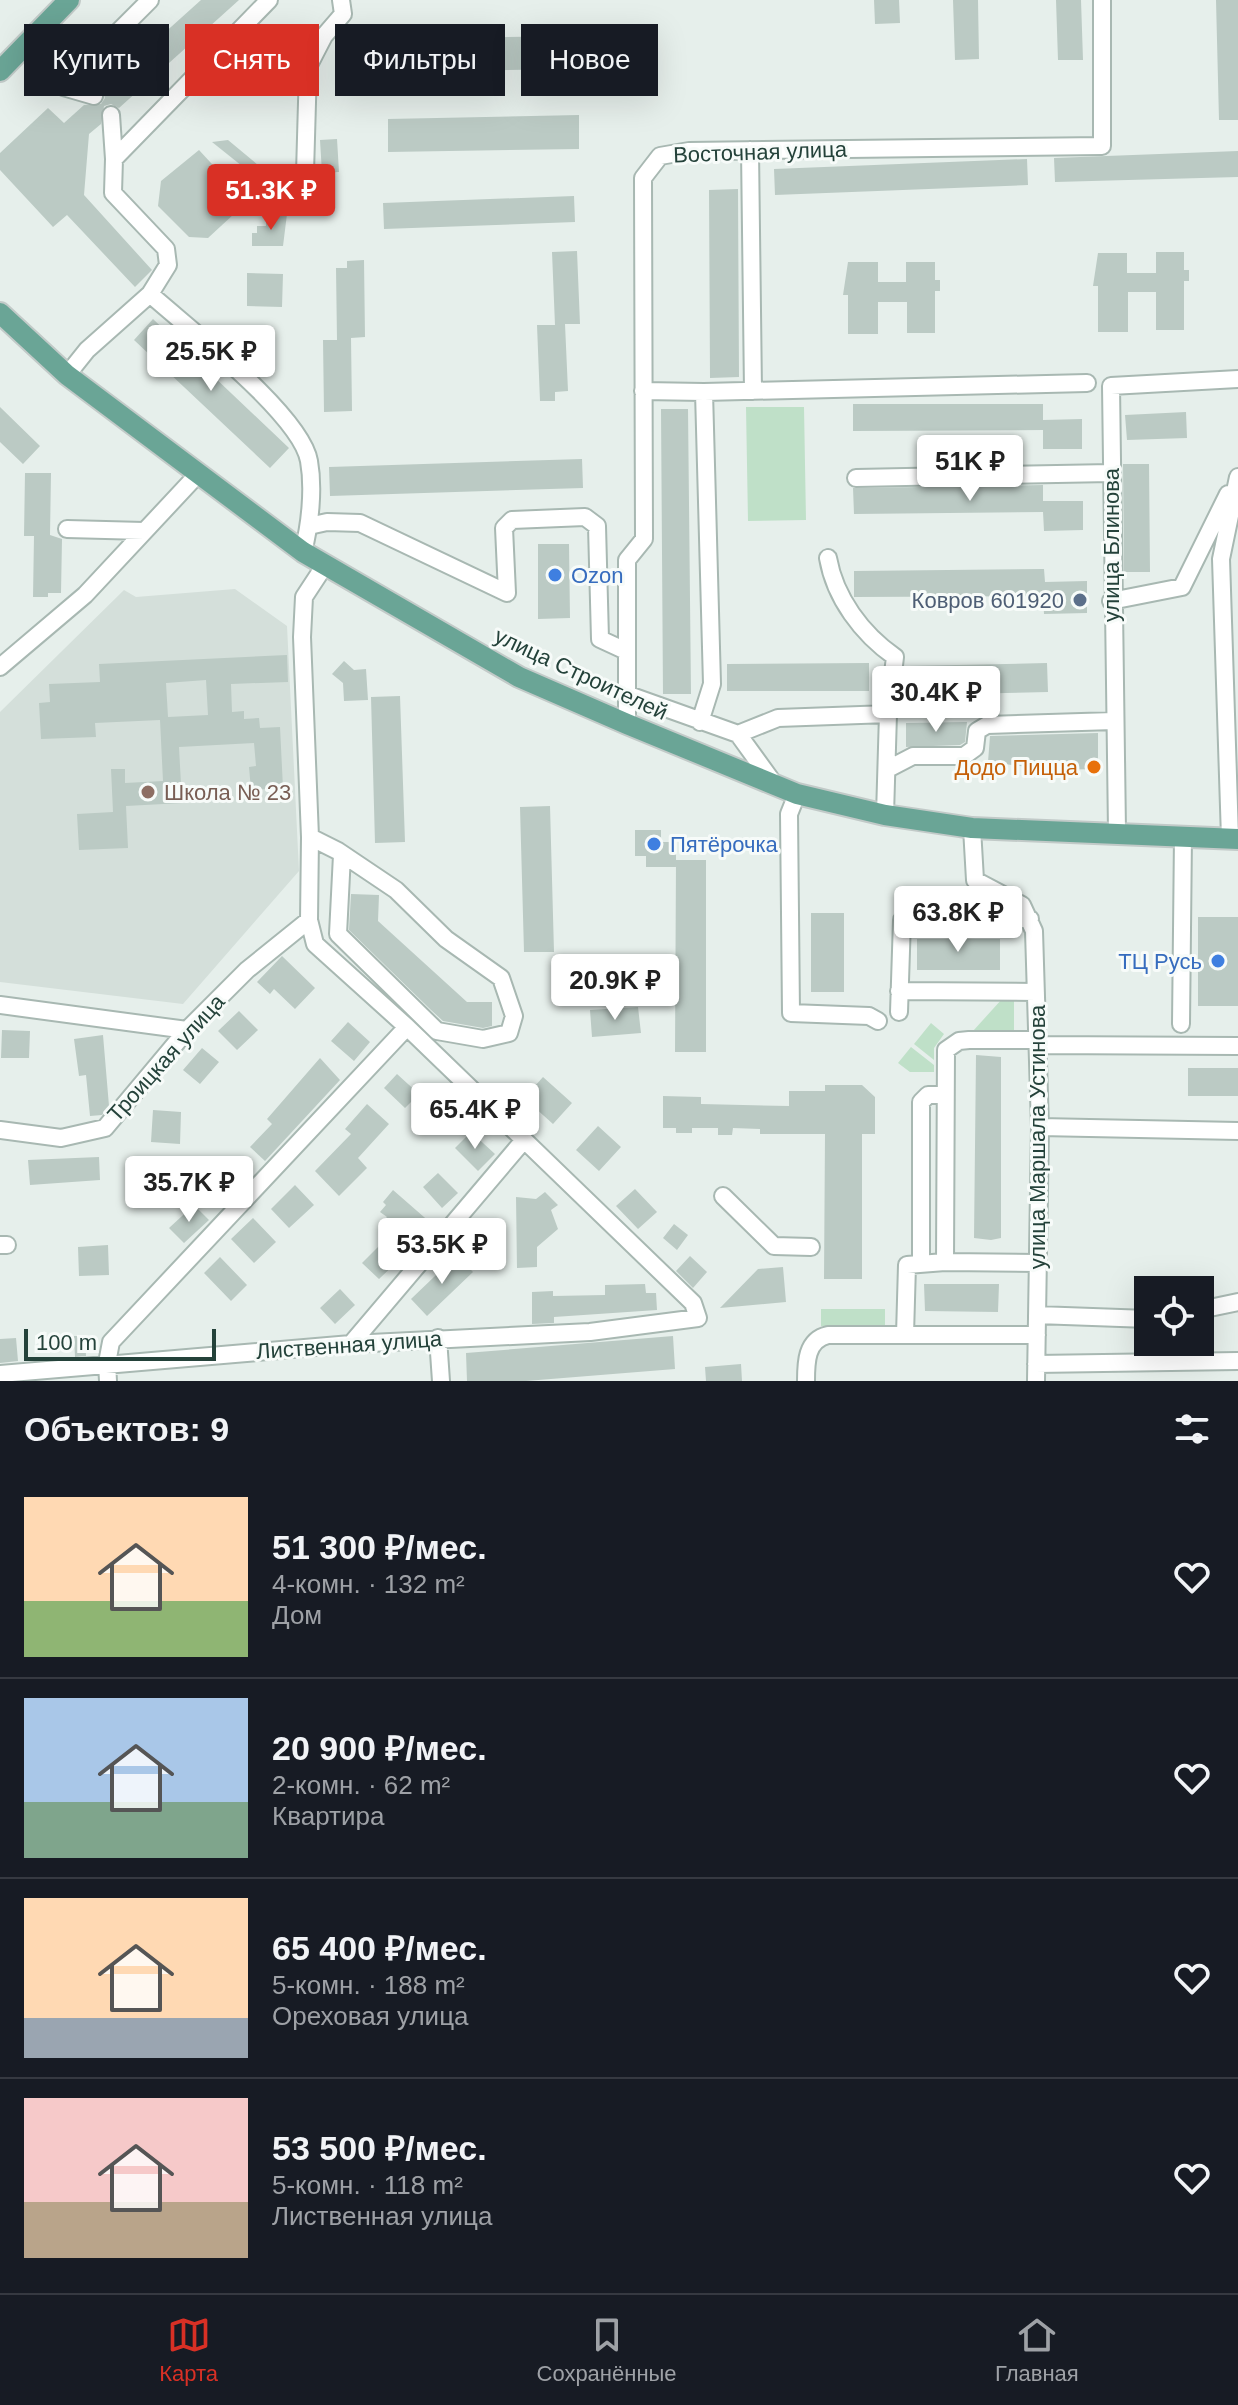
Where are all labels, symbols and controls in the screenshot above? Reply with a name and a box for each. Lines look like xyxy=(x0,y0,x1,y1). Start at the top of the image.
chip: Купить xyxy=(24,24,169,96)
chip: Снять xyxy=(185,24,319,96)
chip: Фильтры xyxy=(335,24,505,96)
chip: Новое xyxy=(521,24,658,96)
street label: Восточная улица xyxy=(673,136,848,168)
pin: 51.3K ₽ xyxy=(197,164,345,232)
text: 51.3K ₽ xyxy=(225,175,317,205)
pin: 25.5K ₽ xyxy=(137,325,285,393)
text: 25.5K ₽ xyxy=(165,336,257,366)
pin: 51K ₽ xyxy=(914,435,1026,503)
text: 51K ₽ xyxy=(935,446,1005,476)
street label: улица Блинова xyxy=(1099,467,1124,622)
place label: Ozon xyxy=(571,563,624,588)
marker: Ozon xyxy=(546,566,564,584)
place label: Ковров 601920 xyxy=(912,588,1064,613)
marker: Ковров 601920 xyxy=(1071,591,1089,609)
street label: улица Строителей xyxy=(491,623,671,725)
pin: 30.4K ₽ xyxy=(862,666,1010,734)
text: 30.4K ₽ xyxy=(890,677,982,707)
place label: Додо Пицца xyxy=(954,755,1079,780)
marker: Додо Пицца xyxy=(1085,758,1103,776)
place label: Школа № 23 xyxy=(164,780,291,805)
marker: Школа № 23 xyxy=(139,783,157,801)
place label: Пятёрочка xyxy=(670,832,779,857)
marker: Пятёрочка xyxy=(645,835,663,853)
pin: 63.8K ₽ xyxy=(884,886,1032,954)
text: 63.8K ₽ xyxy=(912,897,1004,927)
place label: ТЦ Русь xyxy=(1118,949,1202,974)
marker: ТЦ Русь xyxy=(1209,952,1227,970)
pin: 20.9K ₽ xyxy=(541,954,689,1022)
text: 20.9K ₽ xyxy=(569,965,661,995)
street label: Троицкая улица xyxy=(102,989,230,1127)
street label: улица Маршала Устинова xyxy=(1025,1004,1050,1269)
pin: 65.4K ₽ xyxy=(401,1083,549,1151)
text: 65.4K ₽ xyxy=(429,1094,521,1124)
pin: 35.7K ₽ xyxy=(115,1156,263,1224)
text: 35.7K ₽ xyxy=(143,1167,235,1197)
pin: 53.5K ₽ xyxy=(368,1218,516,1286)
text: 53.5K ₽ xyxy=(396,1229,488,1259)
map controls xyxy=(1134,1276,1214,1356)
button: locate xyxy=(1134,1276,1214,1356)
scale bar xyxy=(24,1325,216,1361)
street label: Лиственная улица xyxy=(255,1326,444,1364)
text: 100 m xyxy=(36,1330,97,1355)
icon: filters xyxy=(1170,1407,1214,1451)
text: Объектов: 9 xyxy=(24,1410,229,1448)
text: 51 300 ₽/мес. xyxy=(272,1528,487,1566)
icon: home xyxy=(88,1529,184,1625)
icon: heart xyxy=(1170,1555,1214,1599)
text: 4-комн. · 132 m² xyxy=(272,1569,465,1599)
text: Дом xyxy=(272,1600,322,1630)
text: 20 900 ₽/мес. xyxy=(272,1729,487,1767)
icon: home xyxy=(88,1730,184,1826)
icon: heart xyxy=(1170,1756,1214,1800)
text: 2-комн. · 62 m² xyxy=(272,1770,450,1800)
text: Квартира xyxy=(272,1801,384,1831)
text: 65 400 ₽/мес. xyxy=(272,1929,487,1967)
icon: home xyxy=(88,1930,184,2026)
icon: heart xyxy=(1170,1956,1214,2000)
text: 5-комн. · 188 m² xyxy=(272,1970,465,2000)
text: Ореховая улица xyxy=(272,2001,469,2031)
text: 53 500 ₽/мес. xyxy=(272,2129,487,2167)
icon: home xyxy=(88,2130,184,2226)
icon: heart xyxy=(1170,2156,1214,2200)
text: 5-комн. · 118 m² xyxy=(272,2170,463,2200)
text: Лиственная улица xyxy=(272,2201,492,2231)
tab: Карта xyxy=(159,2313,218,2387)
tab: Сохранённые xyxy=(537,2313,677,2387)
tab: Главная xyxy=(995,2313,1079,2387)

